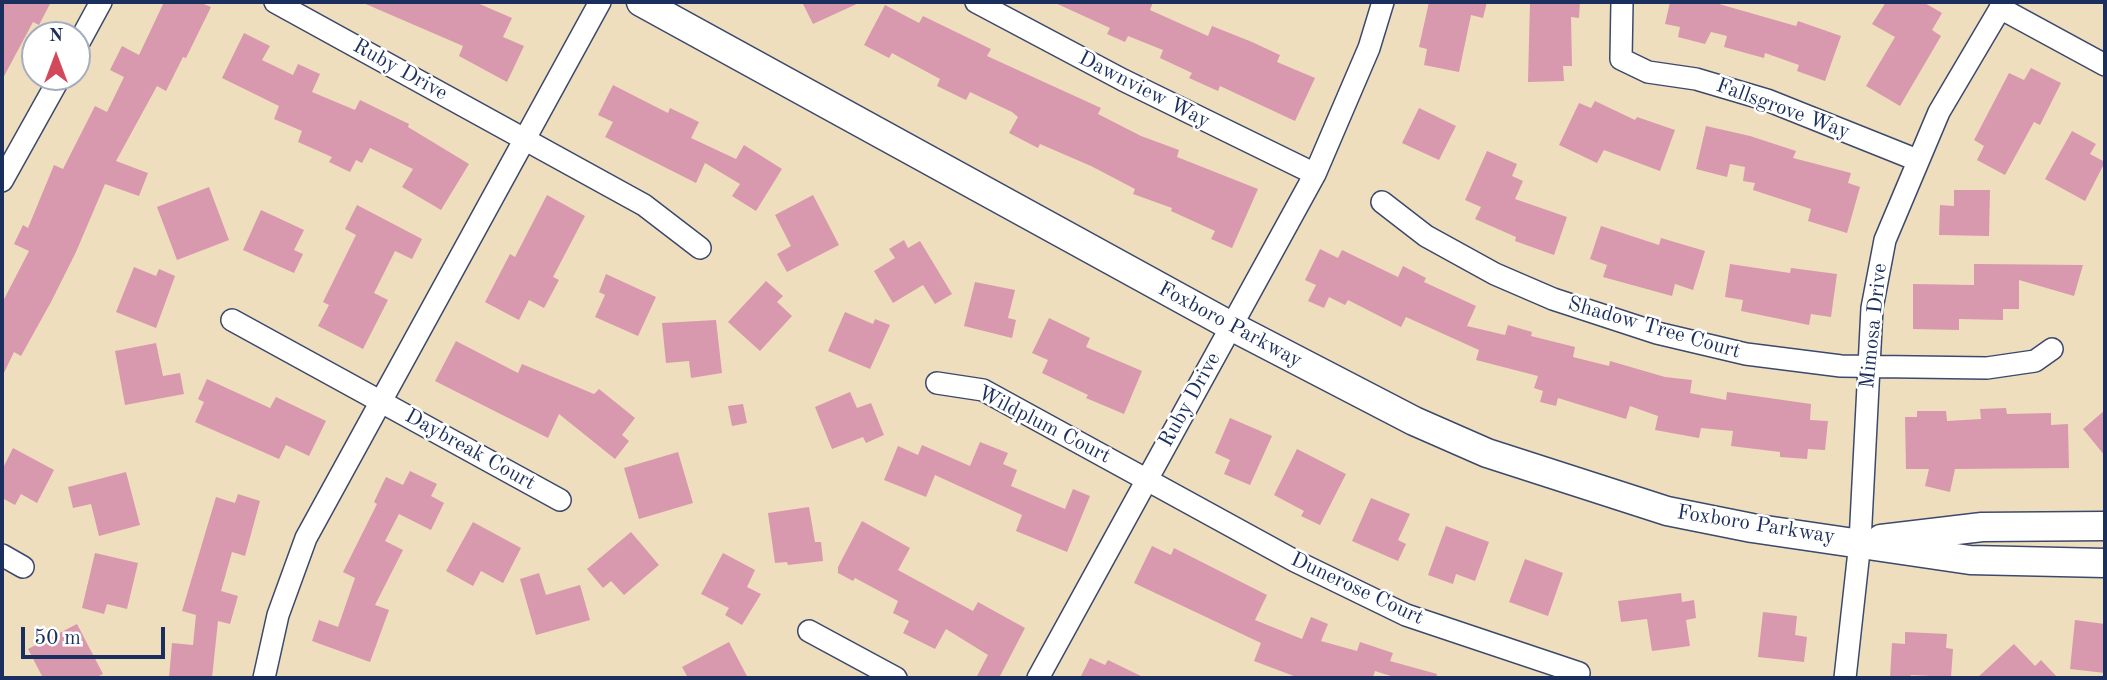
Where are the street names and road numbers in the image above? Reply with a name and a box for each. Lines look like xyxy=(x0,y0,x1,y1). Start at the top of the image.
street label: Ruby Drive xyxy=(348,34,452,106)
street label: Dawnview Way xyxy=(1074,46,1214,134)
street label: Fallsgrove Way xyxy=(1713,73,1853,145)
street label: Mimosa Drive xyxy=(1855,262,1893,390)
street label: Foxboro Parkway xyxy=(1154,276,1306,374)
street label: Shadow Tree Court xyxy=(1565,291,1743,365)
street label: Ruby Drive xyxy=(1154,348,1226,452)
street label: Wildplum Court xyxy=(973,381,1115,469)
street label: Daybreak Court xyxy=(400,404,540,496)
street label: Foxboro Parkway xyxy=(1675,500,1837,550)
street label: Dunerose Court xyxy=(1286,547,1428,631)

